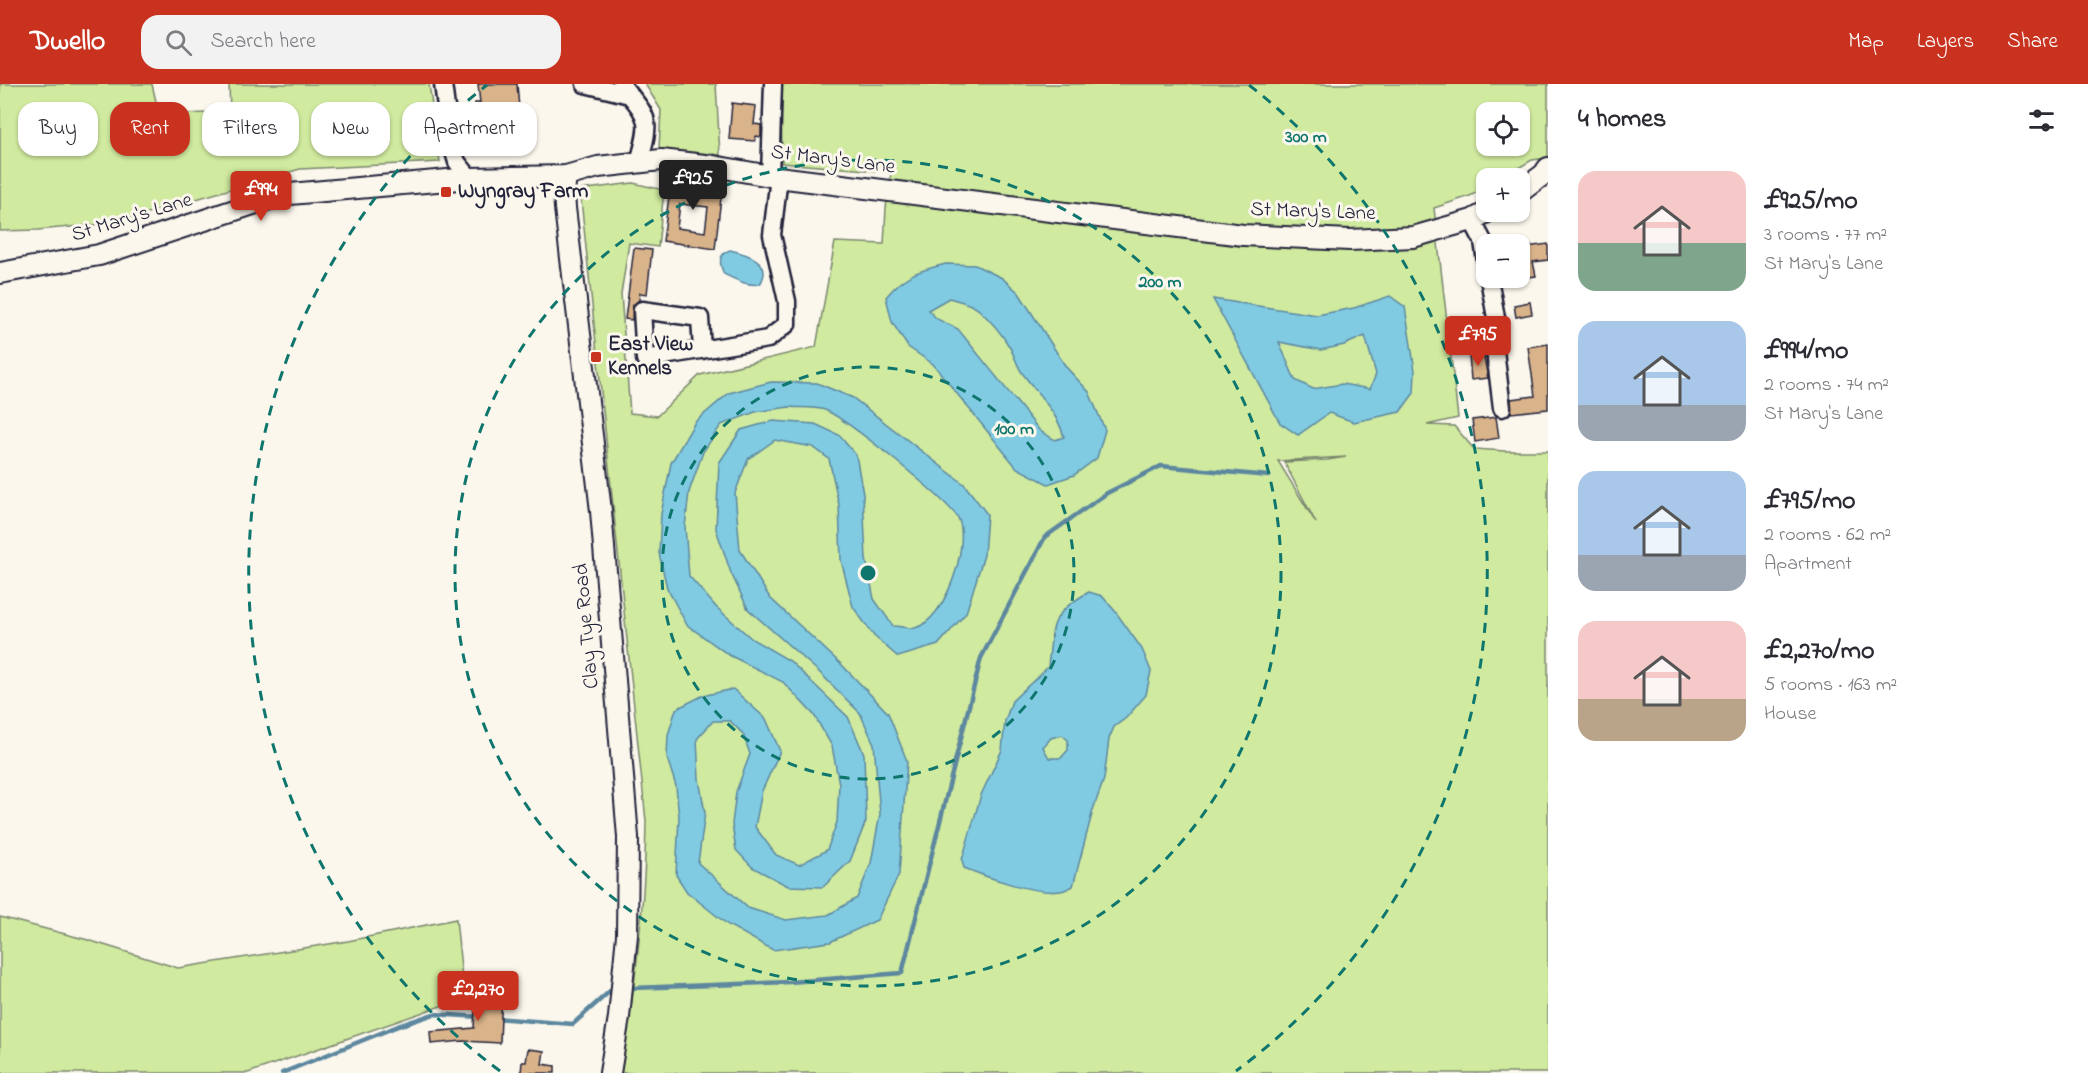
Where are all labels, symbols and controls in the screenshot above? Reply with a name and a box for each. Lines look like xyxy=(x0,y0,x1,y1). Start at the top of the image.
search box xyxy=(141,15,561,69)
text: Dwello xyxy=(30,22,105,63)
icon: search xyxy=(162,26,195,59)
text: Search here xyxy=(210,26,316,58)
text: Map xyxy=(1848,27,1884,57)
text: Layers xyxy=(1917,27,1974,57)
text: Share xyxy=(2007,27,2058,57)
text: 4 homes xyxy=(1578,101,1666,139)
chip: Buy xyxy=(18,102,98,156)
chip: Rent xyxy=(110,102,190,156)
chip: Filters xyxy=(202,102,299,156)
chip: New xyxy=(311,102,390,156)
chip: Apartment xyxy=(402,102,537,156)
map controls xyxy=(1476,102,1530,288)
button: locate xyxy=(1476,102,1530,156)
icon: filters xyxy=(2025,104,2058,137)
text: 300 m xyxy=(1284,125,1327,151)
street label: St Mary's Lane xyxy=(769,137,897,185)
pin: £925 xyxy=(657,160,729,211)
text: £925 xyxy=(673,165,713,194)
button: + xyxy=(1476,168,1530,222)
pin: £994 xyxy=(225,171,297,222)
text: £994 xyxy=(245,176,277,205)
place label: Wyngray Farm xyxy=(458,177,588,209)
text: £925/mo xyxy=(1764,183,1858,221)
street label: St Mary's Lane xyxy=(68,185,197,253)
marker: Wyngray Farm xyxy=(439,185,453,199)
street label: St Mary's Lane xyxy=(1250,195,1377,231)
icon: home xyxy=(1626,195,1698,267)
text: 3 rooms · 77 m² xyxy=(1764,221,1887,250)
button: − xyxy=(1476,234,1530,288)
text: St Mary's Lane xyxy=(1764,250,1883,279)
text: 200 m xyxy=(1138,270,1182,296)
pin: £795 xyxy=(1442,316,1514,367)
text: £795 xyxy=(1459,321,1497,350)
place label: East View Kennels xyxy=(608,330,693,384)
text: £994/mo xyxy=(1764,333,1849,371)
icon: home xyxy=(1626,345,1698,417)
marker: East View Kennels xyxy=(589,350,603,364)
text: 2 rooms · 74 m² xyxy=(1764,371,1889,400)
text: St Mary's Lane xyxy=(1764,400,1883,429)
text: 100 m xyxy=(994,417,1034,443)
text: £795/mo xyxy=(1764,483,1856,521)
icon: home xyxy=(1626,495,1698,567)
text: 2 rooms · 62 m² xyxy=(1764,521,1891,550)
text: Apartment xyxy=(1764,550,1852,579)
street label: Clay Tye Road xyxy=(567,562,609,690)
centre of rings xyxy=(858,563,878,583)
text: £2,270/mo xyxy=(1764,633,1874,671)
icon: home xyxy=(1626,645,1698,717)
text: 5 rooms · 163 m² xyxy=(1764,671,1897,700)
text: House xyxy=(1764,700,1817,729)
pin: £2,270 xyxy=(429,971,527,1022)
text: £2,270 xyxy=(452,976,504,1005)

